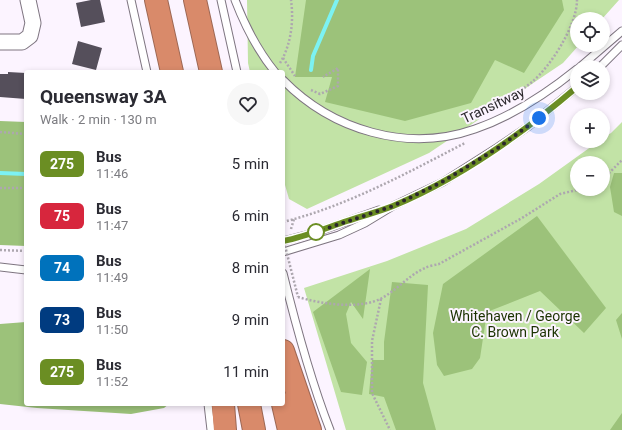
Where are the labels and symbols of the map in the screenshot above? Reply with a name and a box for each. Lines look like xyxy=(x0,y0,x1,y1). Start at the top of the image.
street label: Transitway xyxy=(459,83,527,127)
your location xyxy=(529,108,549,128)
unlabelled marker xyxy=(307,223,325,241)
park label: Whitehaven / George C. Brown Park xyxy=(450,308,580,340)

